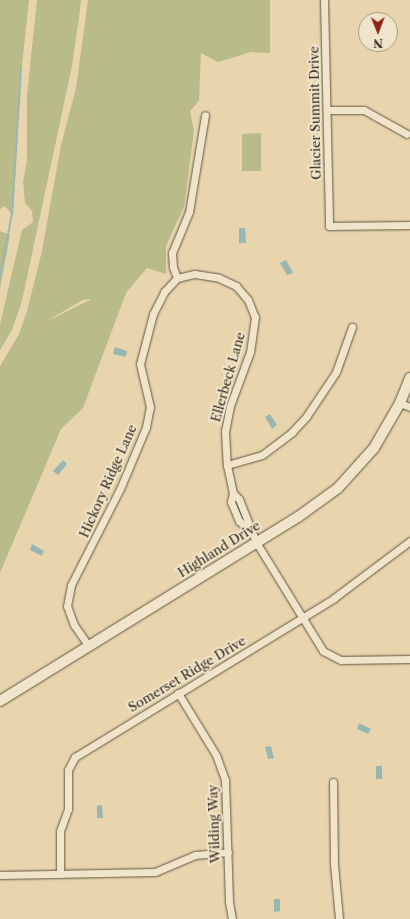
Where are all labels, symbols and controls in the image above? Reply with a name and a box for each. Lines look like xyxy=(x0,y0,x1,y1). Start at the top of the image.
north arrow xyxy=(358,12,398,52)
text: N xyxy=(373,36,383,50)
street label: Glacier Summit Drive xyxy=(306,46,324,180)
street label: Ellerbeck Lane xyxy=(208,330,248,424)
street label: Hickory Ridge Lane xyxy=(76,422,140,540)
street label: Highland Drive xyxy=(175,517,263,581)
street label: Somerset Ridge Drive xyxy=(125,633,249,715)
street label: Wilding Way xyxy=(205,784,223,864)

